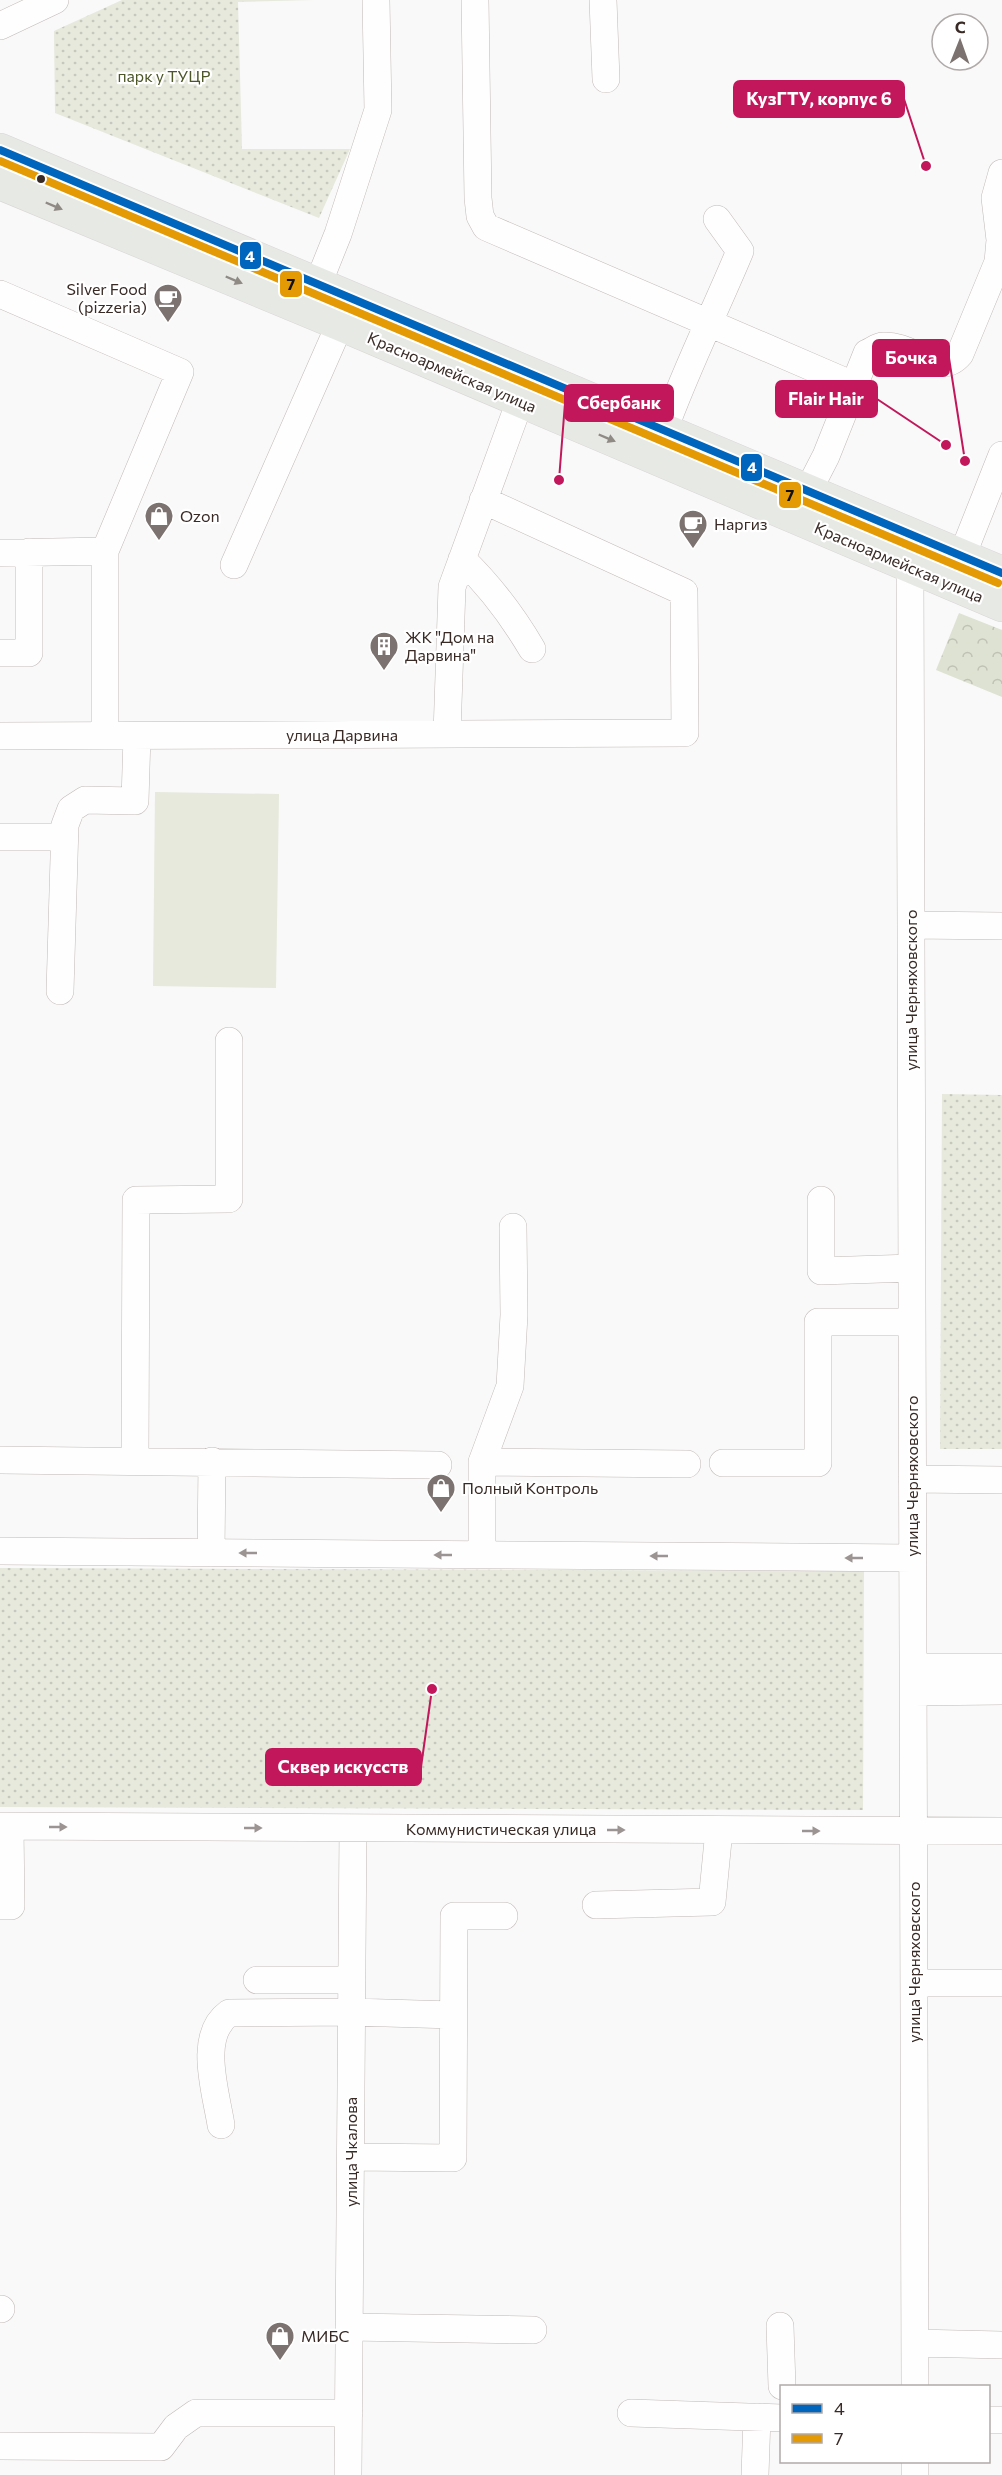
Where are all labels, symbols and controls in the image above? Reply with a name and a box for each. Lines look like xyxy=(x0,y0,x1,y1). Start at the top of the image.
north arrow xyxy=(930,12,990,72)
text: С xyxy=(955,17,966,36)
park label: парк у ТУЦР xyxy=(117,66,211,85)
callout: КузГТУ, корпус 6 xyxy=(734,81,904,117)
text: КузГТУ, корпус 6 xyxy=(746,87,892,109)
unlabelled marker xyxy=(35,173,47,185)
one-way arrow xyxy=(45,202,63,211)
line badge: 4 xyxy=(239,241,262,270)
text: 4 xyxy=(245,246,255,265)
line badge: 7 xyxy=(279,270,303,298)
text: 7 xyxy=(287,274,296,293)
one-way arrow xyxy=(225,276,243,285)
place label: Silver Food (pizzeria) xyxy=(66,279,147,316)
cafe icon: Silver Food (pizzeria) xyxy=(152,282,184,324)
street label: Красноармейская улица xyxy=(365,327,539,416)
callout: Бочка xyxy=(873,340,949,376)
text: Бочка xyxy=(885,346,937,368)
callout: Flair Hair xyxy=(776,381,877,417)
callout: Сбербанк xyxy=(565,385,673,421)
text: Flair Hair xyxy=(788,387,865,409)
text: Сбербанк xyxy=(577,391,662,413)
one-way arrow xyxy=(599,433,617,443)
line badge: 4 xyxy=(740,453,763,482)
text: 4 xyxy=(747,457,757,476)
line badge: 7 xyxy=(778,481,802,509)
text: 7 xyxy=(786,485,795,504)
shop icon: Ozon xyxy=(143,500,175,542)
place label: Ozon xyxy=(180,506,220,525)
cafe icon: Наргиз xyxy=(677,508,709,550)
place label: Наргиз xyxy=(714,514,768,533)
street label: Красноармейская улица xyxy=(812,517,986,606)
place label: ЖК "Дом на Дарвина" xyxy=(405,627,494,664)
building icon: ЖК "Дом на Дарвина" xyxy=(368,630,400,672)
street label: улица Дарвина xyxy=(286,725,398,744)
street label: улица Черняховского xyxy=(901,909,920,1071)
street label: улица Черняховского xyxy=(902,1395,921,1557)
shop icon: Полный Контроль xyxy=(425,1472,457,1514)
place label: Полный Контроль xyxy=(462,1478,598,1497)
one-way arrow xyxy=(238,1548,257,1558)
one-way arrow xyxy=(433,1550,452,1560)
one-way arrow xyxy=(649,1551,668,1561)
one-way arrow xyxy=(844,1553,863,1562)
callout: Сквер искусств xyxy=(266,1749,421,1785)
text: Сквер искусств xyxy=(278,1755,409,1777)
street label: Коммунистическая улица xyxy=(406,1819,596,1838)
one-way arrow xyxy=(49,1822,68,1832)
one-way arrow xyxy=(244,1823,263,1833)
one-way arrow xyxy=(607,1825,626,1835)
one-way arrow xyxy=(802,1826,821,1836)
street label: улица Черняховского xyxy=(904,1881,923,2043)
street label: улица Чкалова xyxy=(341,2097,360,2207)
shop icon: МИБС xyxy=(264,2320,296,2362)
place label: МИБС xyxy=(301,2326,349,2345)
legend xyxy=(780,2385,990,2463)
text: 4 xyxy=(834,2397,845,2419)
text: 7 xyxy=(834,2427,844,2449)

